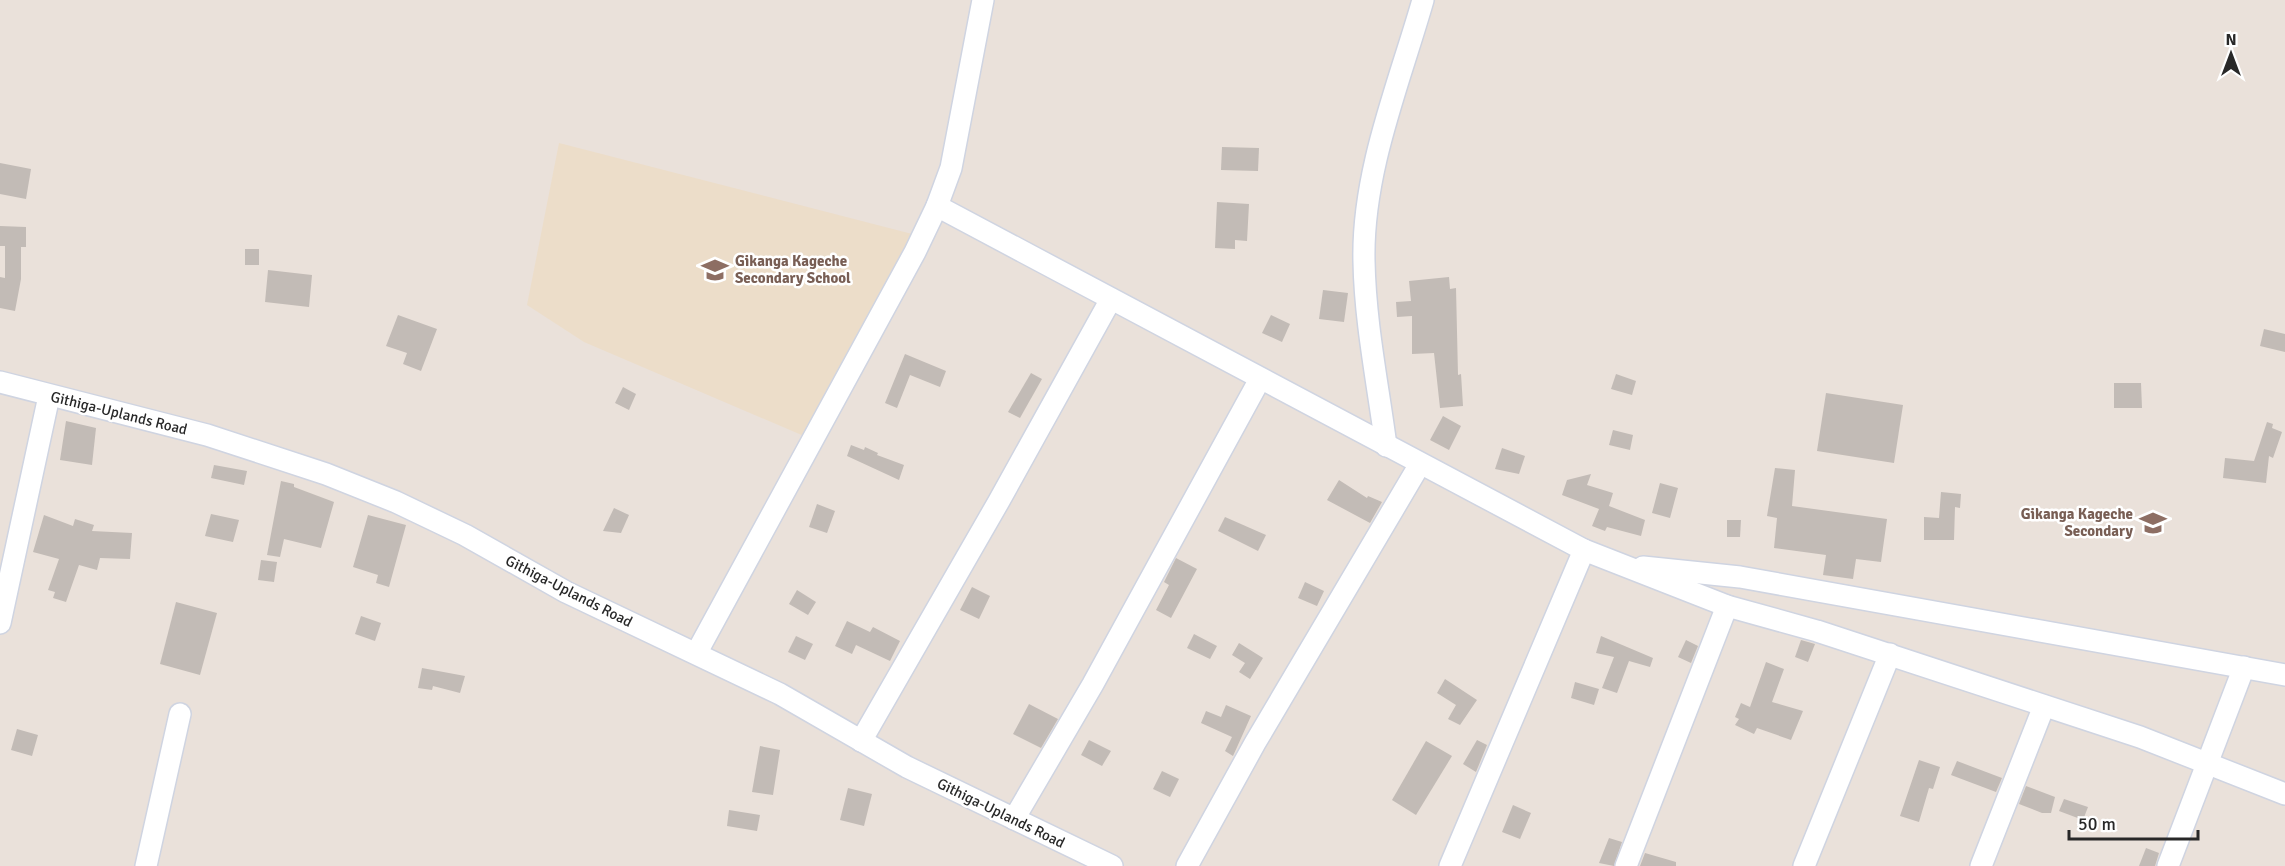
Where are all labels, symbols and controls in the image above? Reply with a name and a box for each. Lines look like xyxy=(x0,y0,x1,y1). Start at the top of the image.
north arrow xyxy=(2201,24,2261,84)
text: N xyxy=(2225,30,2237,50)
place label: Gikanga Kageche Secondary School xyxy=(735,252,851,287)
school or university icon: Gikanga Kageche Secondary School xyxy=(700,255,730,285)
street label: Githiga-Uplands Road xyxy=(49,387,189,439)
place label: Gikanga Kageche Secondary xyxy=(2021,505,2134,540)
school or university icon: Gikanga Kageche Secondary xyxy=(2138,508,2168,538)
street label: Githiga-Uplands Road xyxy=(503,551,636,631)
street label: Githiga-Uplands Road xyxy=(934,774,1068,852)
scale bar xyxy=(2069,803,2198,841)
text: 50 m xyxy=(2078,813,2116,835)

